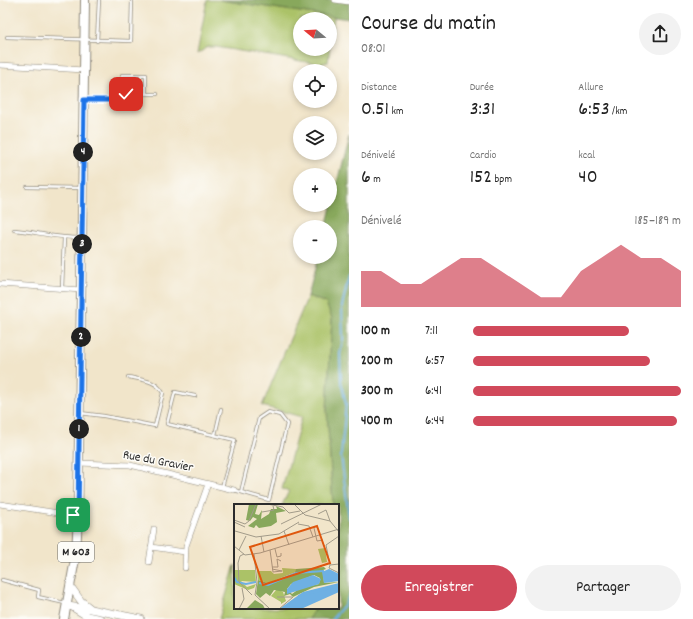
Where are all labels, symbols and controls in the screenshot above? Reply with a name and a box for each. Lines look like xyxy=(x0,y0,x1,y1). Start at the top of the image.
text: Course du matin xyxy=(361,9,496,40)
north arrow xyxy=(293,12,337,56)
map controls xyxy=(293,12,337,264)
button: share xyxy=(639,13,681,55)
text: 08:01 xyxy=(361,40,385,59)
button: locate xyxy=(293,64,337,108)
pin xyxy=(109,77,143,111)
text: Distance xyxy=(361,80,397,96)
text: Durée xyxy=(470,80,494,96)
text: Allure xyxy=(578,80,603,96)
icon: check xyxy=(115,83,137,105)
text: 0.51 xyxy=(361,96,389,124)
text: 3:31 xyxy=(470,96,495,124)
text: 6:53 xyxy=(578,96,610,124)
text: km xyxy=(389,104,403,120)
text: /km xyxy=(610,104,627,120)
button: layers xyxy=(293,116,337,160)
pin: 4 xyxy=(73,142,93,162)
text: 4 xyxy=(81,144,85,160)
text: Dénivelé xyxy=(361,148,395,164)
text: Cardio xyxy=(470,148,496,164)
text: kcal xyxy=(578,148,595,164)
text: 6 xyxy=(361,164,371,192)
text: 152 xyxy=(470,164,492,192)
text: 40 xyxy=(578,164,598,192)
button: + xyxy=(293,168,337,212)
text: m xyxy=(371,172,381,188)
text: bpm xyxy=(492,172,512,188)
text: Dénivelé xyxy=(361,212,402,231)
text: 185–189 m xyxy=(635,212,681,231)
button: − xyxy=(293,220,337,264)
pin: 3 xyxy=(72,234,92,254)
text: 3 xyxy=(80,236,84,252)
text: 100 m xyxy=(361,322,390,341)
text: 7:11 xyxy=(425,322,438,341)
pin: 2 xyxy=(71,327,91,347)
text: 2 xyxy=(79,329,83,345)
text: 200 m xyxy=(361,352,393,371)
text: 6:57 xyxy=(425,352,445,371)
text: 300 m xyxy=(361,382,393,401)
text: 6:41 xyxy=(425,382,442,401)
text: 400 m xyxy=(361,412,392,431)
text: 6:44 xyxy=(425,412,444,431)
pin: 1 xyxy=(69,419,89,439)
text: 1 xyxy=(78,421,80,437)
street label: Rue du Gravier xyxy=(121,446,195,478)
pin xyxy=(56,498,90,532)
icon: arrive xyxy=(62,504,84,526)
inset map xyxy=(234,504,339,609)
road number: M 603 xyxy=(58,542,94,562)
button: Enregistrer xyxy=(361,565,517,611)
button: Partager xyxy=(525,565,681,611)

